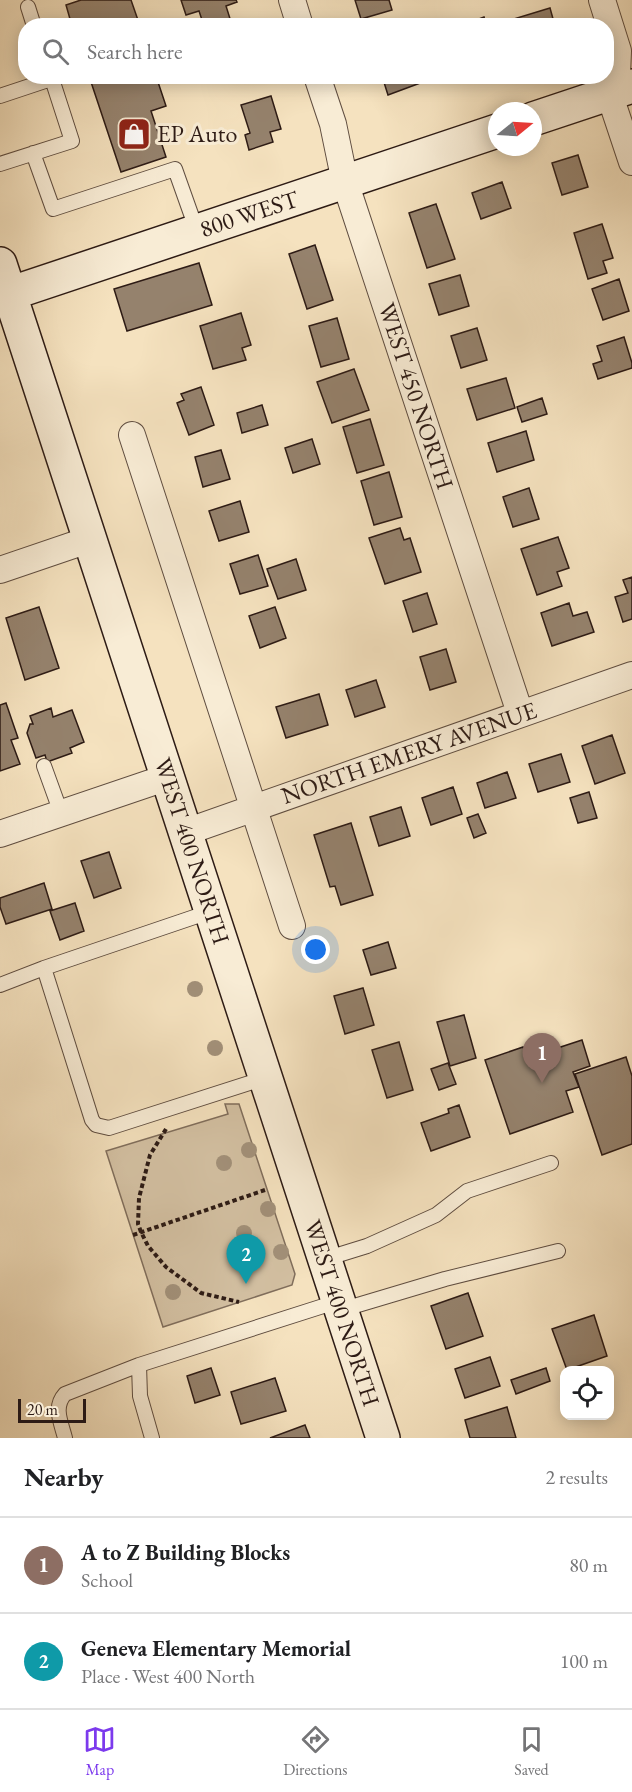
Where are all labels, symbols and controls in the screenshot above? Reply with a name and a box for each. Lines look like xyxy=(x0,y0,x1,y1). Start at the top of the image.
search box xyxy=(18,18,614,84)
icon: search xyxy=(39,35,72,68)
text: Search here xyxy=(87,37,182,66)
north arrow xyxy=(488,102,542,156)
shop icon: EP Auto xyxy=(116,116,152,152)
place label: EP Auto xyxy=(157,118,237,149)
street label: 800 WEST xyxy=(195,183,303,244)
street label: WEST 450 NORTH xyxy=(372,299,461,493)
street label: NORTH EMERY AVENUE xyxy=(277,694,541,811)
street label: WEST 400 NORTH xyxy=(148,754,237,948)
your location xyxy=(301,935,330,964)
pin: 1 xyxy=(522,1034,562,1083)
street label: WEST 400 NORTH xyxy=(298,1216,387,1410)
pin: 2 xyxy=(226,1234,266,1284)
map controls xyxy=(560,1366,614,1420)
button: locate xyxy=(560,1366,614,1420)
scale bar xyxy=(18,1396,86,1424)
text: 20 m xyxy=(27,1399,58,1420)
text: Nearby xyxy=(24,1460,104,1494)
text: 2 results xyxy=(545,1464,608,1490)
text: A to Z Building Blocks xyxy=(81,1538,290,1567)
text: 1 xyxy=(38,1552,49,1578)
text: 80 m xyxy=(569,1552,608,1578)
text: School xyxy=(81,1567,133,1593)
text: Geneva Elementary Memorial xyxy=(81,1634,351,1663)
text: 2 xyxy=(38,1648,49,1674)
text: 100 m xyxy=(560,1648,608,1674)
text: Place · West 400 North xyxy=(81,1663,255,1689)
tab: Map xyxy=(83,1723,116,1780)
tab: Directions xyxy=(283,1723,348,1780)
tab: Saved xyxy=(514,1723,549,1780)

